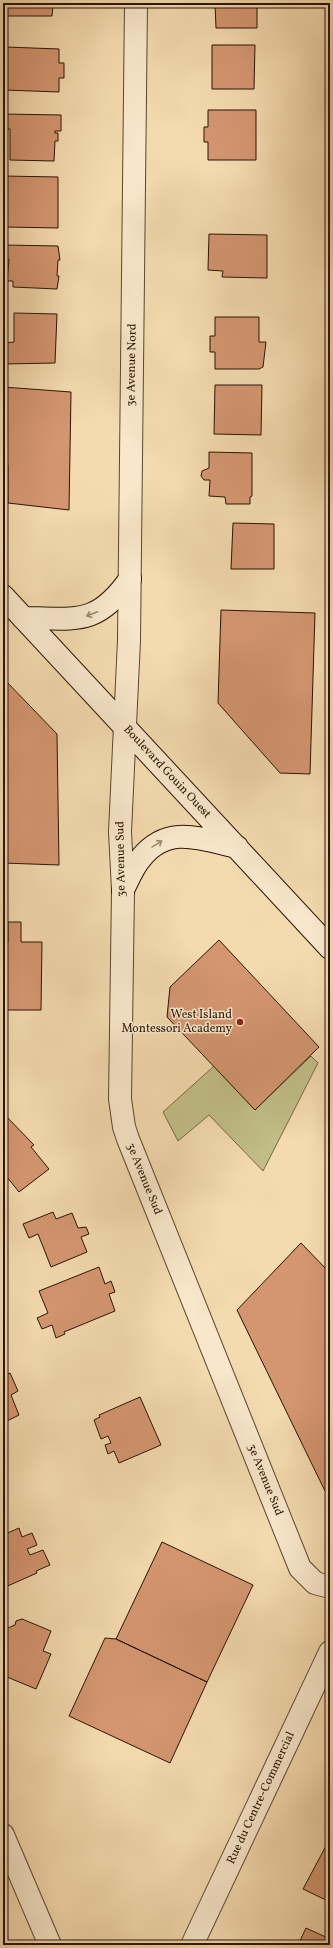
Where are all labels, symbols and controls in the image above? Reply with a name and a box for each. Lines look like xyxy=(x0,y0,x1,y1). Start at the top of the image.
street label: 3e Avenue Nord xyxy=(123,323,141,407)
one-way arrow xyxy=(87,610,99,618)
street label: Boulevard Gouin Ouest xyxy=(120,722,214,822)
street label: 3e Avenue Sud xyxy=(112,821,130,897)
one-way arrow xyxy=(151,839,163,847)
place label: West Island Montessori Academy xyxy=(121,1007,233,1037)
marker: West Island Montessori Academy xyxy=(235,1017,245,1027)
street label: 3e Avenue Sud xyxy=(122,1141,166,1217)
street label: 3e Avenue Sud xyxy=(243,1442,287,1518)
street label: Rue du Centre-Commercial xyxy=(223,1729,299,1867)

